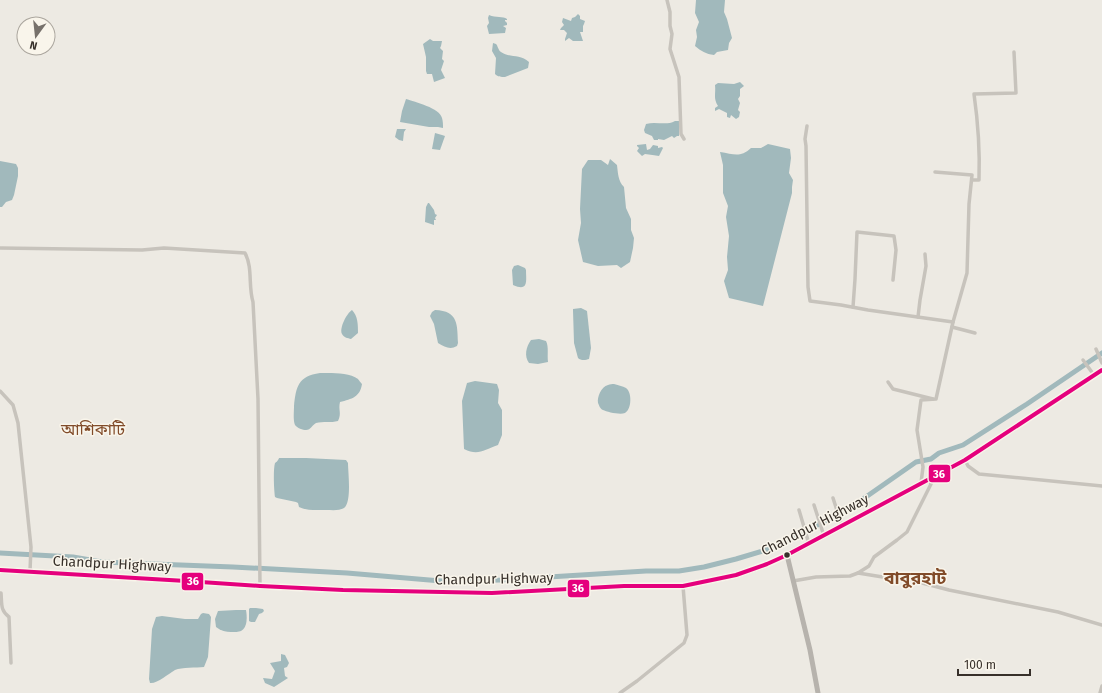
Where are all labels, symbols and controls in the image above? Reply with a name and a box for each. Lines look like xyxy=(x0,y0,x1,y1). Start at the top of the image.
north arrow xyxy=(16,16,56,56)
text: N xyxy=(28,38,39,52)
district label: আশিকাটি xyxy=(60,420,125,439)
line badge: 36 xyxy=(928,464,951,483)
text: 36 xyxy=(932,468,945,481)
street label: Chandpur Highway xyxy=(758,490,872,560)
unlabelled marker xyxy=(782,550,792,560)
street label: Chandpur Highway xyxy=(52,552,172,576)
district label: বাবুরহাট xyxy=(883,567,947,589)
street label: Chandpur Highway xyxy=(434,569,554,589)
line badge: 36 xyxy=(181,572,204,591)
text: 36 xyxy=(186,575,199,588)
line badge: 36 xyxy=(567,579,590,598)
text: 36 xyxy=(571,582,584,595)
scale bar xyxy=(958,651,1030,677)
text: 100 m xyxy=(964,658,996,672)

